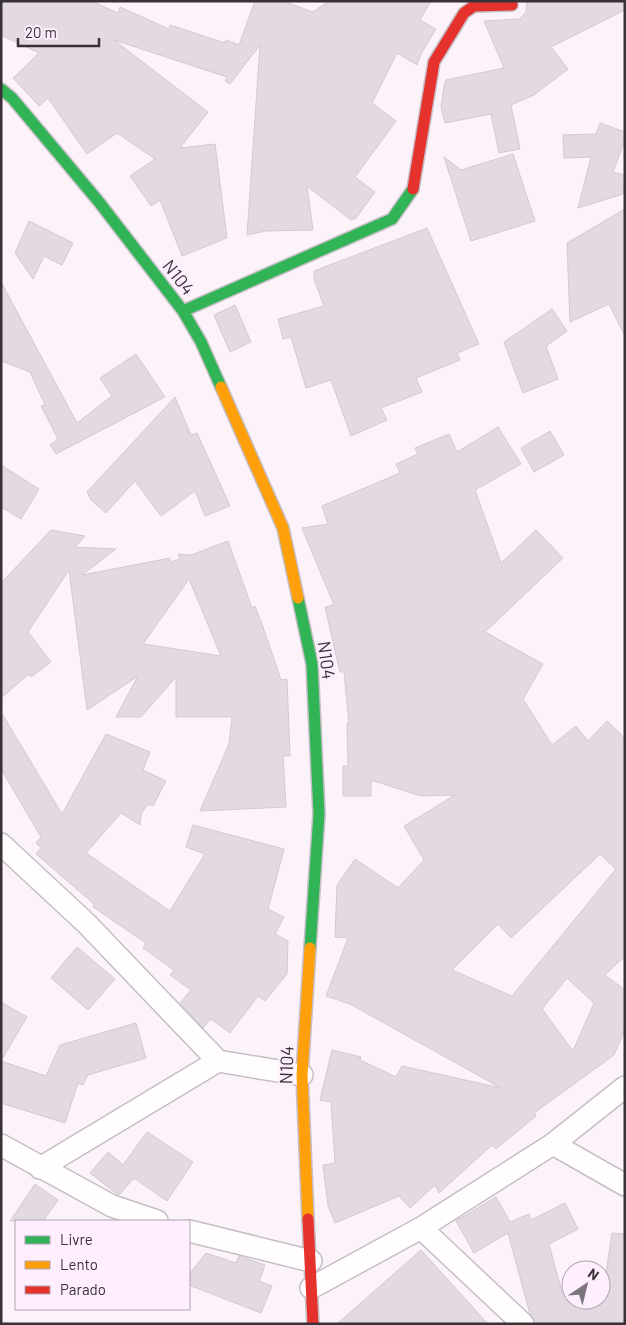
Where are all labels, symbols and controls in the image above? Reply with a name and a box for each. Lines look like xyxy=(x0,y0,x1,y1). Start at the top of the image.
scale bar xyxy=(18,15,99,47)
text: 20 m xyxy=(25,23,57,41)
street label: N104 xyxy=(158,255,200,299)
street label: N104 xyxy=(313,639,341,681)
street label: N104 xyxy=(274,1045,298,1085)
legend xyxy=(15,1220,190,1310)
text: Livre xyxy=(60,1230,93,1248)
text: Lento xyxy=(60,1255,98,1273)
north arrow xyxy=(561,1260,611,1310)
text: N xyxy=(585,1264,602,1284)
text: Parado xyxy=(60,1280,106,1298)

